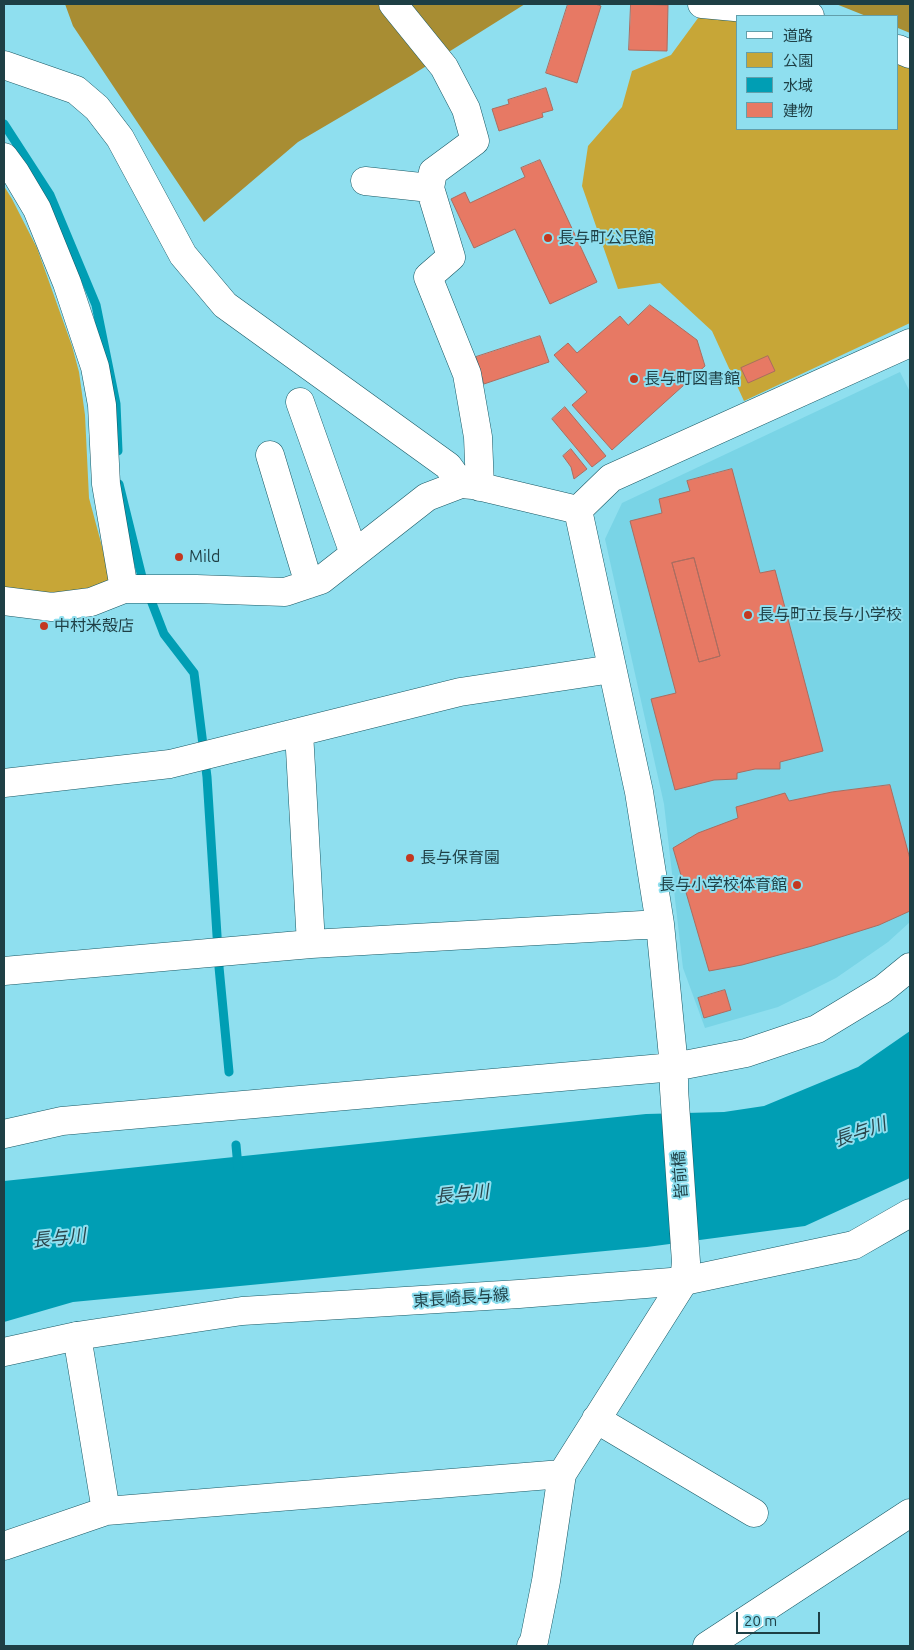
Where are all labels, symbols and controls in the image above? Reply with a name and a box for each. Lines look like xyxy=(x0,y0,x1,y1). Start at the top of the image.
legend xyxy=(736,15,899,130)
text: 道路 xyxy=(783,27,813,44)
text: 公園 xyxy=(783,52,813,69)
text: 水域 xyxy=(783,77,813,94)
text: 建物 xyxy=(783,102,813,119)
place label: 長与町公民館 xyxy=(558,228,654,248)
marker: 長与町公民館 xyxy=(542,232,554,244)
place label: 長与町図書館 xyxy=(644,369,740,389)
marker: 長与町図書館 xyxy=(628,373,640,385)
place label: Mild xyxy=(189,547,220,567)
marker: Mild xyxy=(173,551,185,563)
place label: 長与町立長与小学校 xyxy=(758,605,902,625)
marker: 長与町立長与小学校 xyxy=(742,609,754,621)
place label: 中村米殻店 xyxy=(54,616,134,636)
marker: 中村米殻店 xyxy=(38,620,50,632)
place label: 長与保育園 xyxy=(420,848,500,868)
marker: 長与保育園 xyxy=(404,852,416,864)
place label: 長与小学校体育館 xyxy=(659,875,787,895)
marker: 長与小学校体育館 xyxy=(791,879,803,891)
water label: 長与川 xyxy=(831,1113,889,1151)
street label: 皆前橋 xyxy=(669,1150,691,1200)
water label: 長与川 xyxy=(434,1180,490,1208)
water label: 長与川 xyxy=(31,1224,87,1252)
street label: 東長崎長与線 xyxy=(412,1285,510,1311)
scale bar xyxy=(739,1602,823,1634)
text: 20 m xyxy=(744,1612,777,1629)

